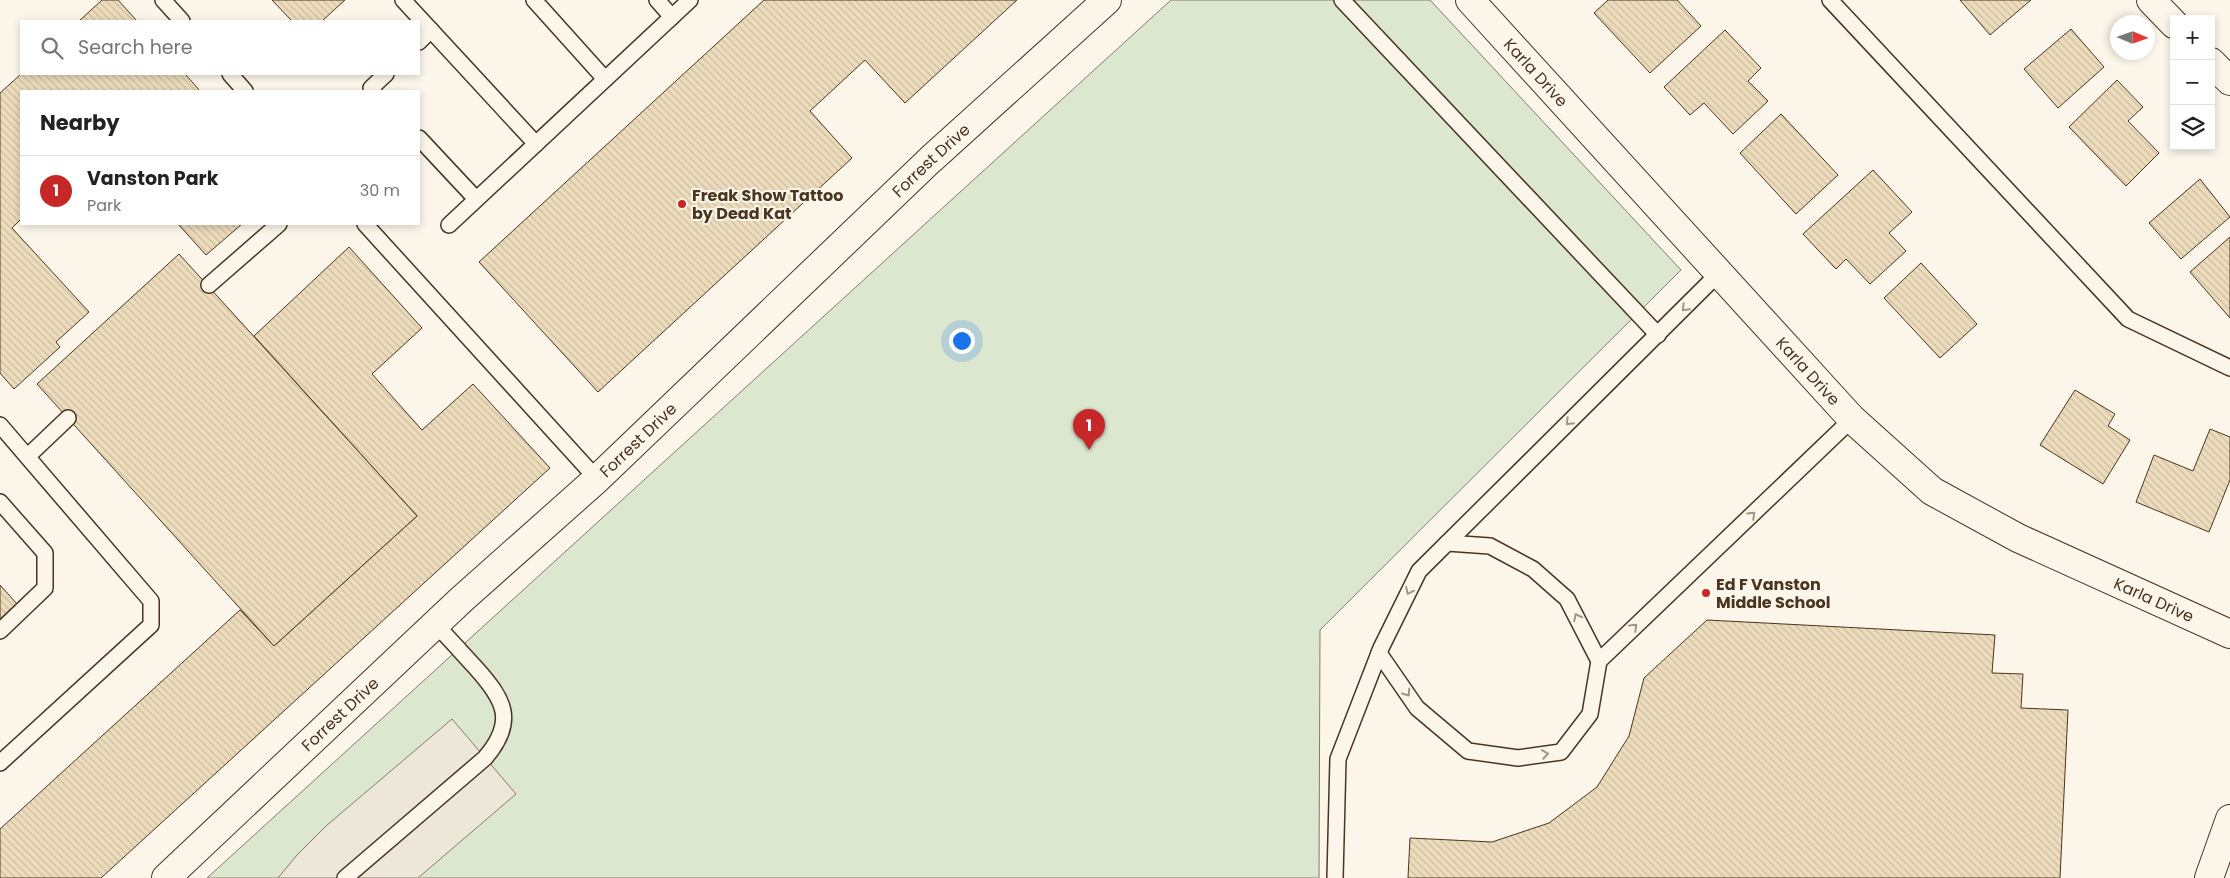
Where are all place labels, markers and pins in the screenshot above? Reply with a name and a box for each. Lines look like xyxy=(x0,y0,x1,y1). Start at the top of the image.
place label: Freak Show Tattoo by Dead Kat xyxy=(692,184,843,225)
marker: Freak Show Tattoo by Dead Kat xyxy=(676,198,688,210)
pin: 1 xyxy=(1073,409,1105,450)
place label: Ed F Vanston Middle School xyxy=(1716,573,1831,614)
marker: Ed F Vanston Middle School xyxy=(1700,587,1712,599)

